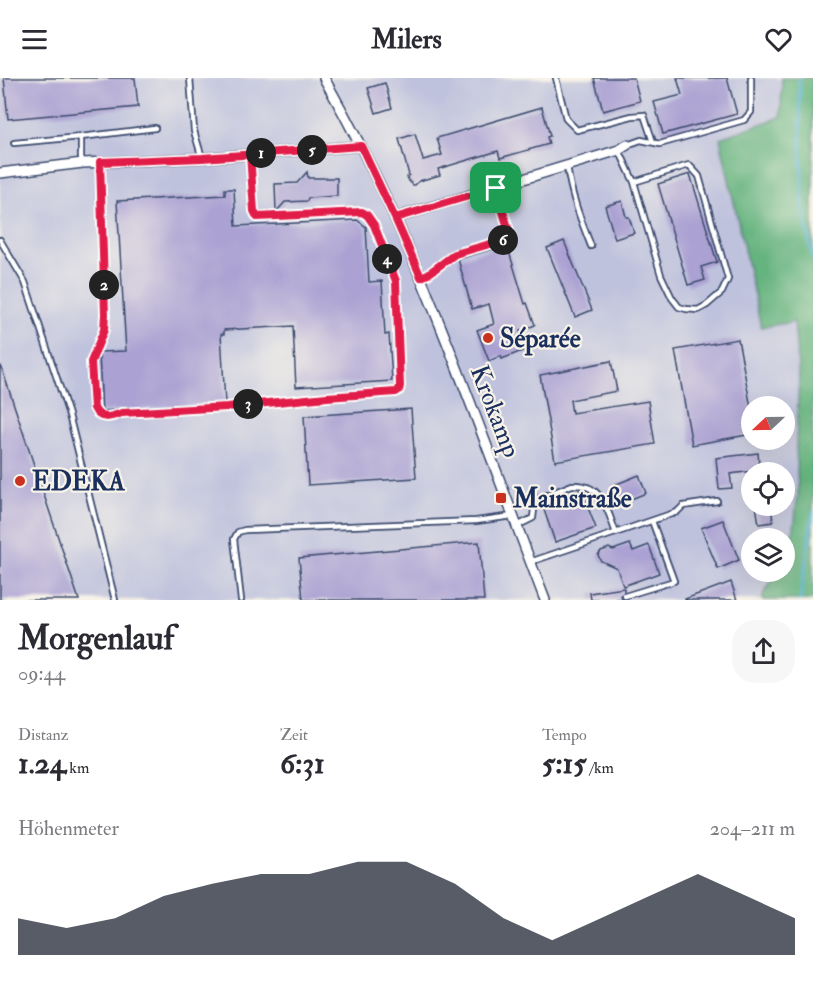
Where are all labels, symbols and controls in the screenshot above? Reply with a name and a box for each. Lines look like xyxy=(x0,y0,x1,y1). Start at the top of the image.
icon: menu xyxy=(18,23,51,56)
text: Milers xyxy=(371,23,442,56)
icon: heart xyxy=(762,23,795,56)
pin: 5 xyxy=(297,135,327,165)
pin: 1 xyxy=(246,138,276,168)
text: 5 xyxy=(308,140,316,160)
text: 1 xyxy=(258,143,264,163)
pin xyxy=(470,162,521,213)
icon: arrive xyxy=(479,171,512,204)
pin: 6 xyxy=(488,225,518,255)
text: 6 xyxy=(499,230,507,250)
pin: 4 xyxy=(372,244,402,274)
text: 4 xyxy=(383,249,391,269)
pin: 2 xyxy=(89,270,119,300)
text: 2 xyxy=(100,275,108,295)
place label: Séparée xyxy=(500,323,581,356)
marker: Séparée xyxy=(481,331,495,345)
street label: Krokamp xyxy=(462,361,527,462)
pin: 3 xyxy=(233,389,263,419)
text: 3 xyxy=(245,394,251,414)
north arrow xyxy=(741,396,795,450)
map controls xyxy=(741,396,795,582)
button: locate xyxy=(741,462,795,516)
place label: EDEKA xyxy=(32,466,126,498)
marker: EDEKA xyxy=(13,474,27,488)
place label: Mainstraße xyxy=(512,483,632,515)
marker: Mainstraße xyxy=(494,491,508,505)
button: layers xyxy=(741,528,795,582)
text: Morgenlauf xyxy=(18,618,174,659)
button: share xyxy=(732,620,795,683)
text: 09:44 xyxy=(18,661,65,686)
text: Distanz xyxy=(18,725,69,745)
text: Zeit xyxy=(280,725,308,745)
text: Tempo xyxy=(542,725,587,745)
text: 1.24 xyxy=(18,745,66,782)
text: 6:31 xyxy=(280,745,325,782)
text: 5:15 xyxy=(542,745,586,782)
text: km xyxy=(66,758,89,778)
text: /km xyxy=(586,758,614,778)
text: Höhenmeter xyxy=(18,816,119,841)
text: 204–211 m xyxy=(710,816,795,841)

